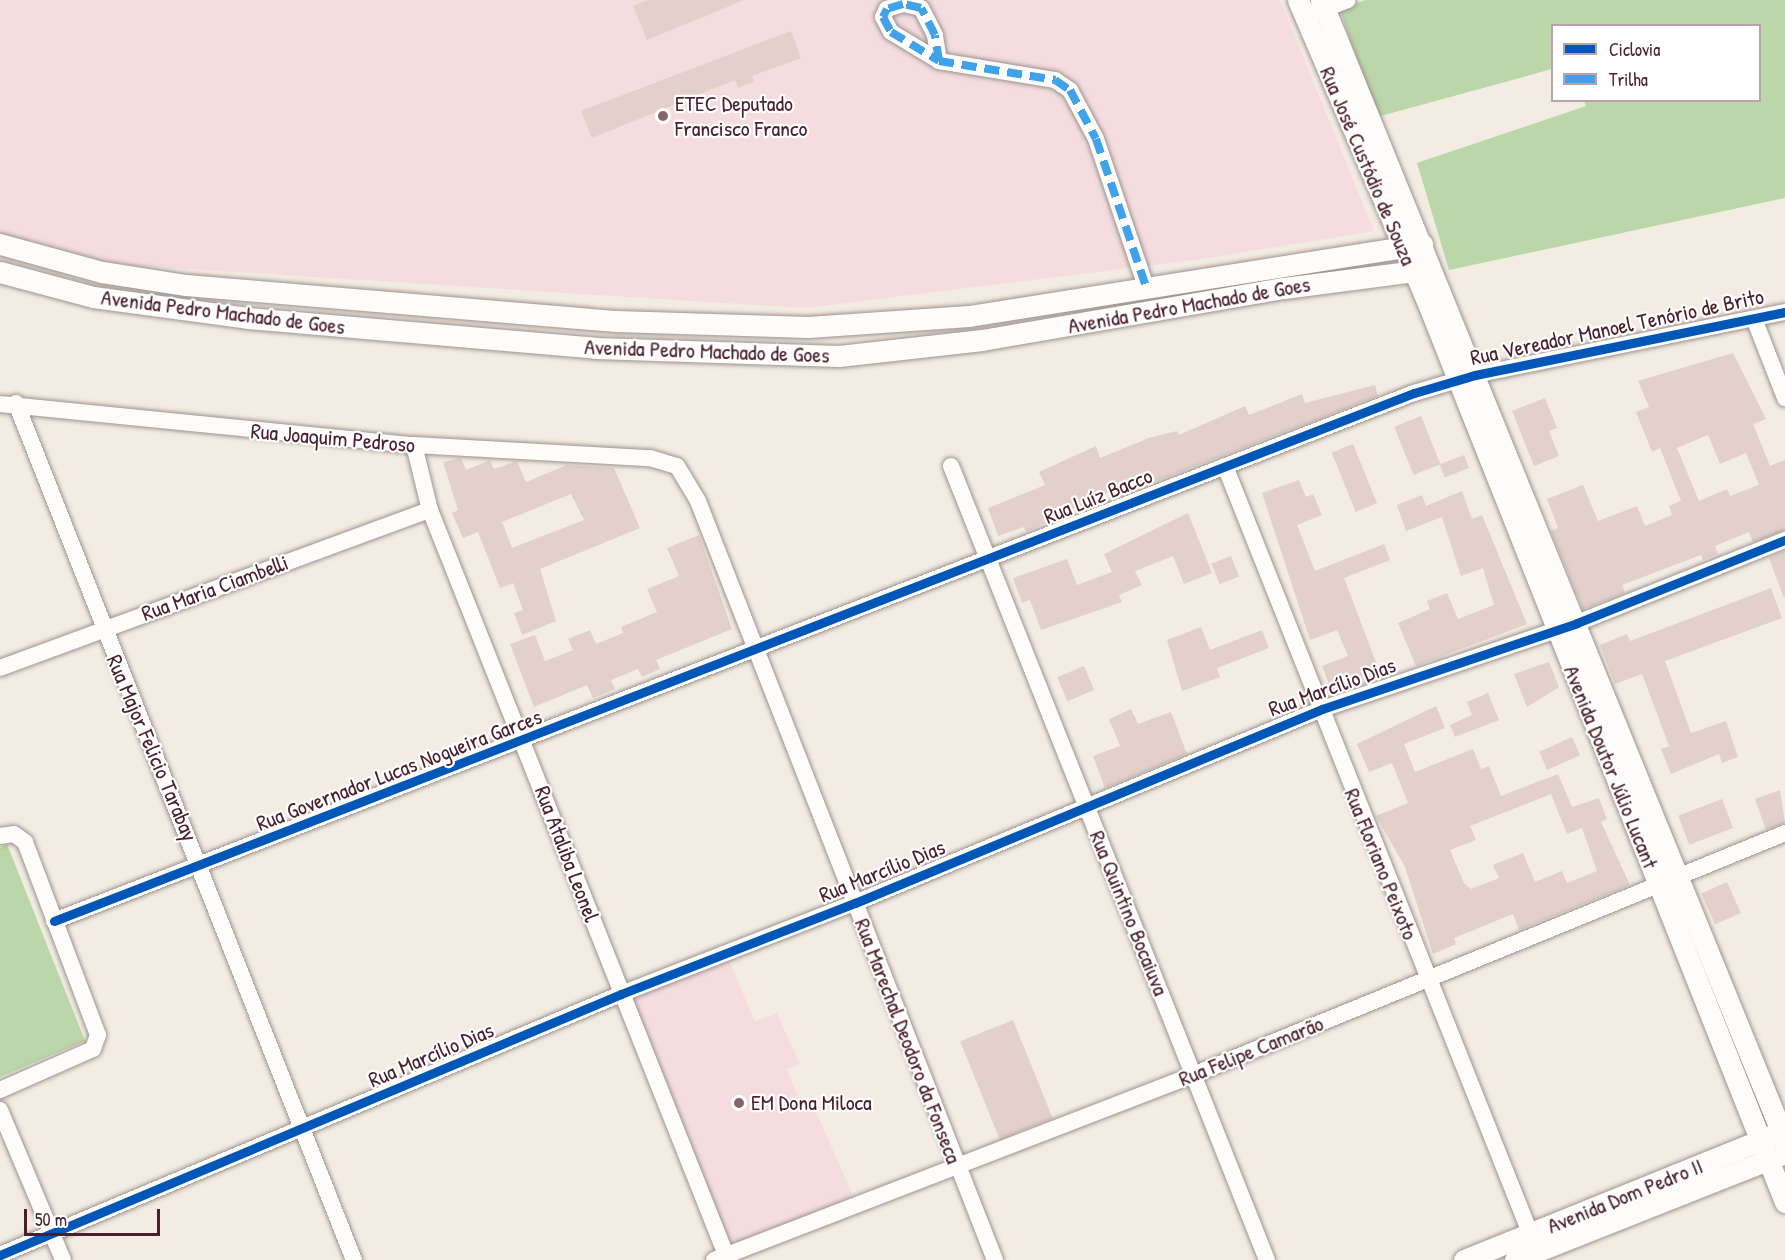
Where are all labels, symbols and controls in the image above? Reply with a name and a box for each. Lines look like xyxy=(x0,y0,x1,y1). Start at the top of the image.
legend xyxy=(1551,24,1761,102)
text: Ciclovia xyxy=(1609,37,1660,62)
street label: Rua José Custódio de Souza xyxy=(1314,63,1422,269)
text: Trilha xyxy=(1609,67,1648,92)
place label: ETEC Deputado Francisco Franco xyxy=(675,90,807,142)
marker: ETEC Deputado Francisco Franco xyxy=(656,109,670,123)
street label: Avenida Pedro Machado de Goes xyxy=(1066,271,1312,339)
street label: Rua Vereador Manoel Tenório de Brito xyxy=(1468,283,1766,371)
street label: Avenida Pedro Machado de Goes xyxy=(100,284,346,340)
street label: Avenida Pedro Machado de Goes xyxy=(584,334,830,368)
street label: Rua Joaquim Pedroso xyxy=(250,418,416,458)
street label: Rua Luíz Bacco xyxy=(1040,462,1156,530)
street label: Rua Maria Ciambelli xyxy=(138,549,292,627)
street label: Rua Major Felicio Tarabay xyxy=(101,651,203,845)
street label: Rua Marcílio Dias xyxy=(1265,652,1399,722)
street label: Avenida Doutor Júlio Lucant xyxy=(1558,662,1664,872)
street label: Rua Governador Lucas Nogueira Garces xyxy=(253,703,545,837)
street label: Rua Ataliba Leonel xyxy=(529,782,605,926)
street label: Rua Floriano Peixoto xyxy=(1339,785,1423,943)
street label: Rua Quintino Bocaiuva xyxy=(1084,827,1174,999)
street label: Rua Marcílio Dias xyxy=(815,834,949,908)
street label: Rua Marechal Deodoro da Fonseca xyxy=(849,915,967,1167)
street label: Rua Felipe Camarão xyxy=(1175,1010,1327,1092)
street label: Rua Marcílio Dias xyxy=(364,1017,498,1093)
place label: EM Dona Miloca xyxy=(751,1090,872,1116)
marker: EM Dona Miloca xyxy=(732,1096,746,1110)
street label: Avenida Dom Pedro II xyxy=(1543,1153,1707,1239)
scale bar xyxy=(27,1197,164,1235)
text: 50 m xyxy=(35,1207,67,1232)

